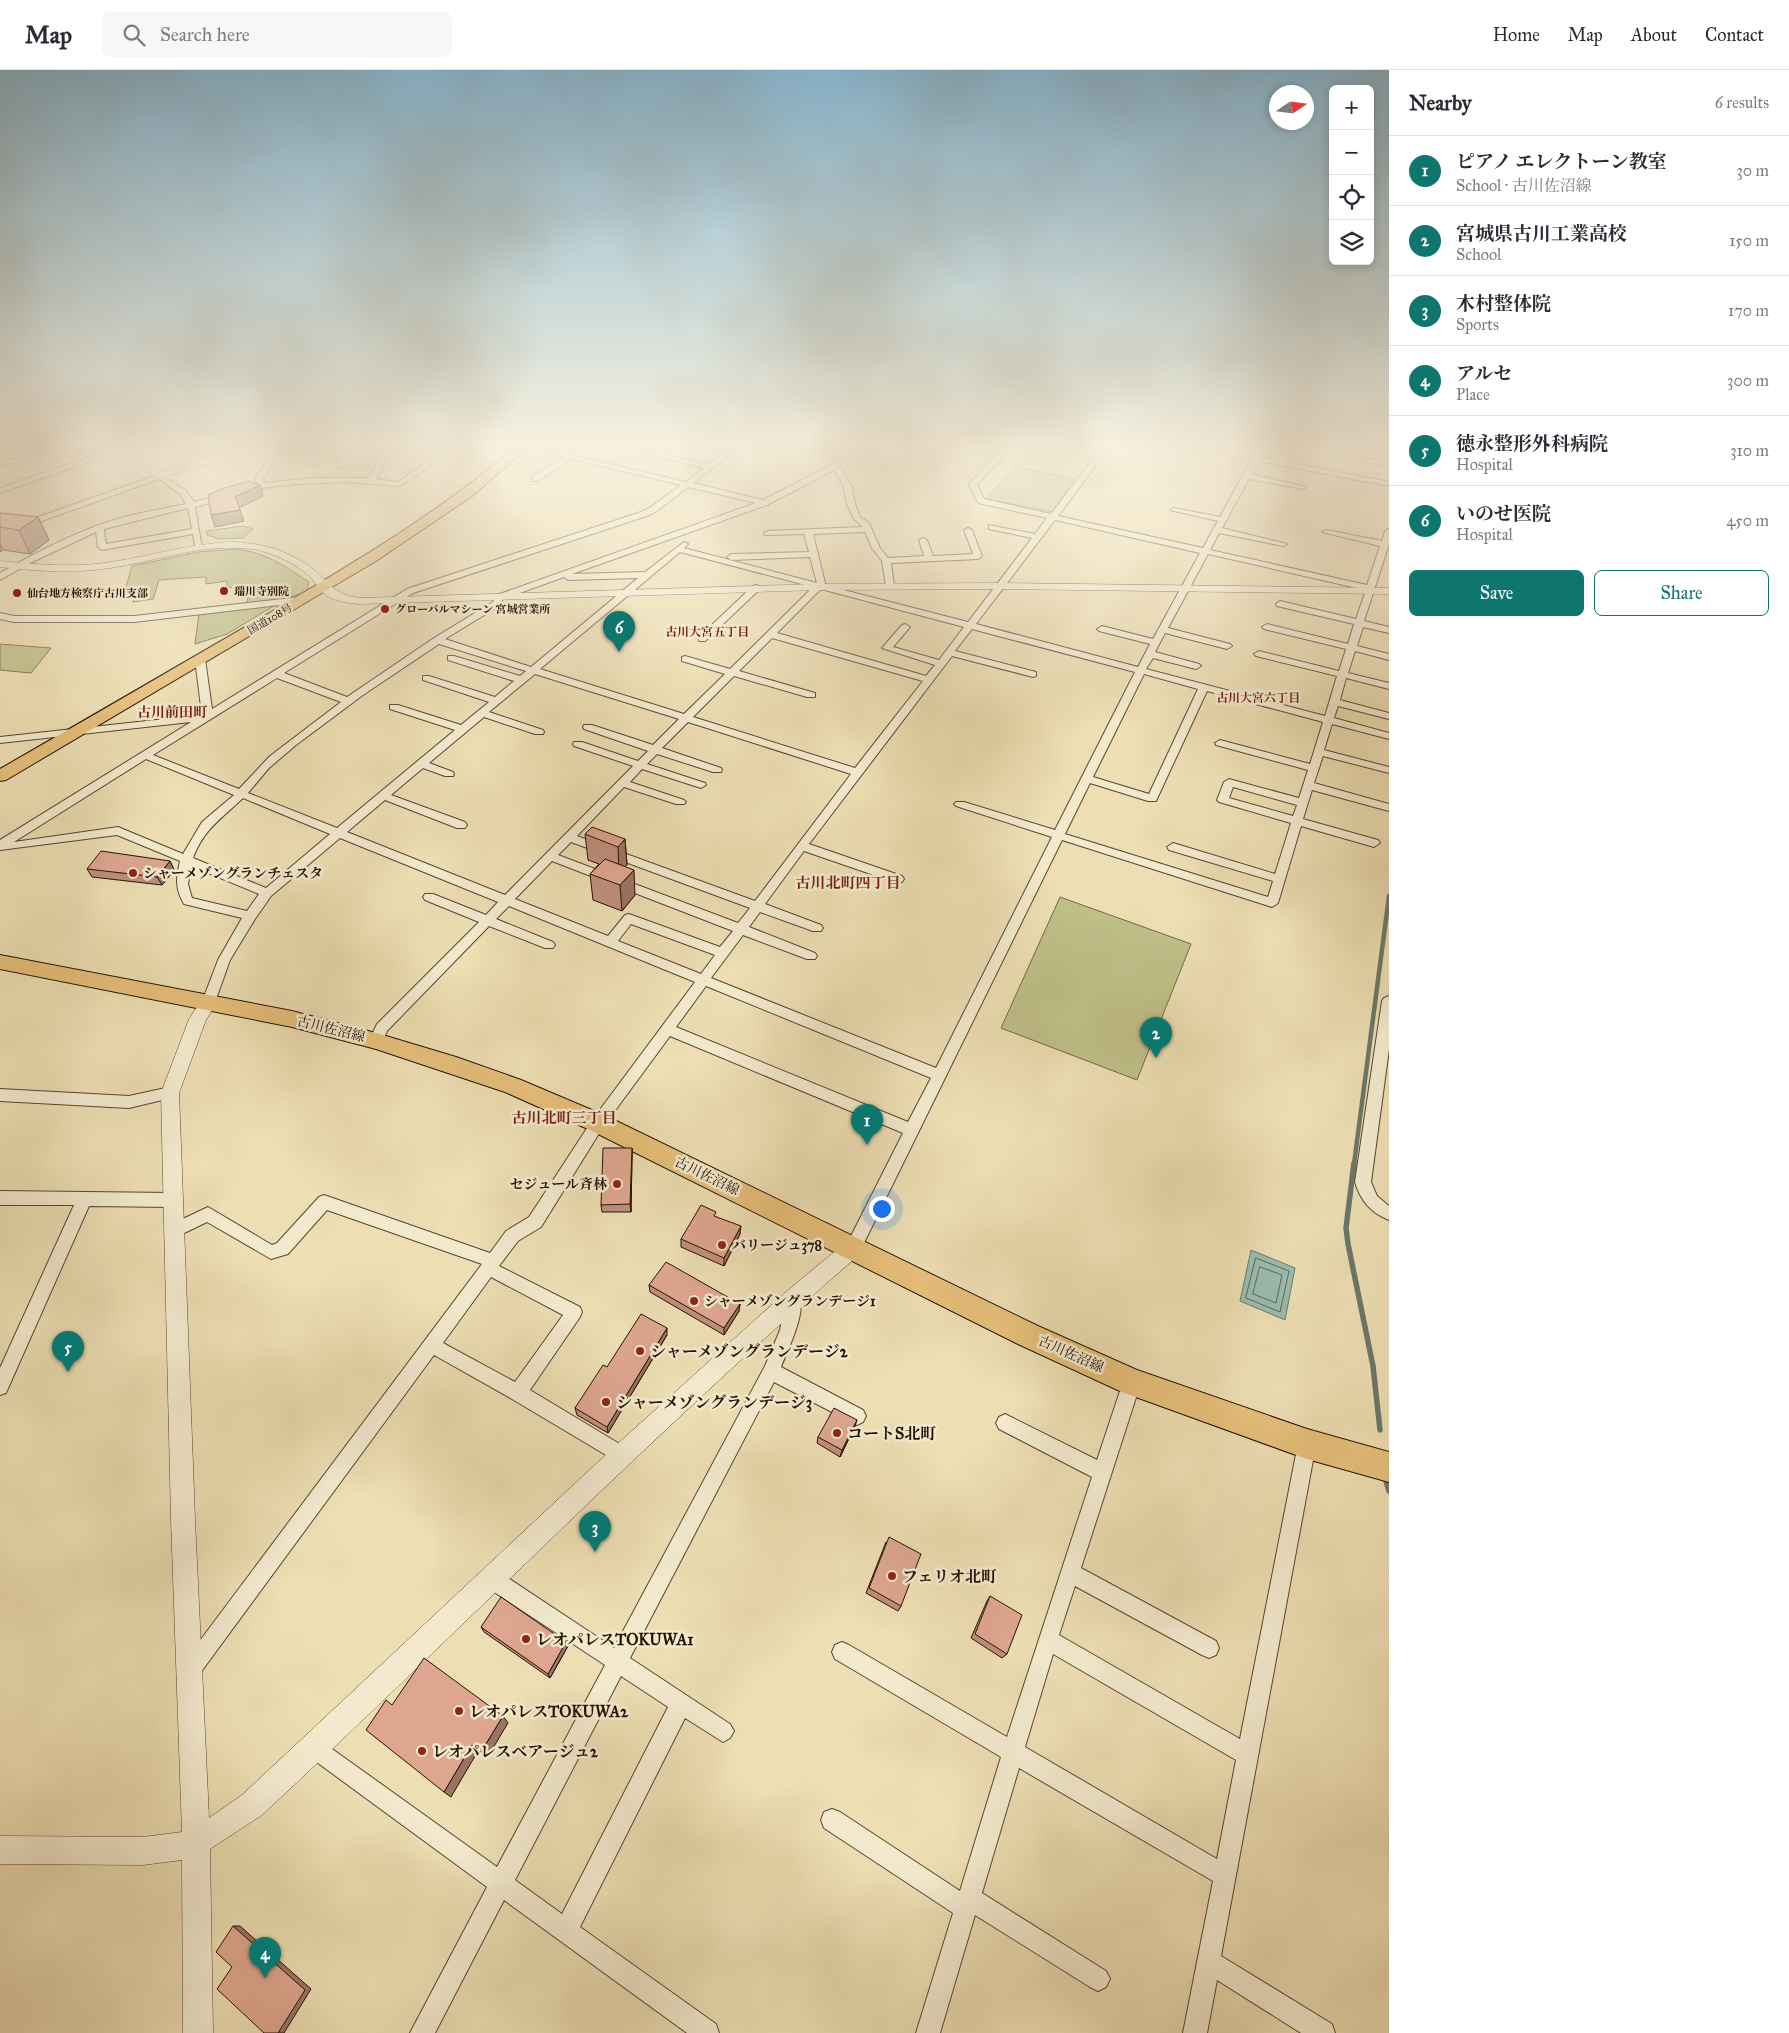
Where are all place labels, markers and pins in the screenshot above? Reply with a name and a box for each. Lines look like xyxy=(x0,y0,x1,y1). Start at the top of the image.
marker: 瑞川寺別院 xyxy=(218,585,230,597)
place label: 瑞川寺別院 xyxy=(234,585,289,598)
marker: 仙台地方検察庁古川支部 xyxy=(11,587,23,599)
place label: 仙台地方検察庁古川支部 xyxy=(27,587,148,600)
marker: グローバルマシーン 宮城営業所 xyxy=(379,603,391,615)
place label: グローバルマシーン 宮城営業所 xyxy=(395,603,551,616)
pin: 6 xyxy=(603,611,635,652)
place label: シャーメゾングランチェスタ xyxy=(143,865,323,882)
marker: シャーメゾングランチェスタ xyxy=(127,867,139,879)
pin: 2 xyxy=(1140,1017,1172,1058)
pin: 1 xyxy=(851,1104,883,1145)
place label: セジュール斉林 xyxy=(510,1176,607,1193)
marker: セジュール斉林 xyxy=(611,1178,623,1190)
place label: バリージュ378 xyxy=(732,1237,822,1255)
marker: バリージュ378 xyxy=(716,1239,728,1251)
place label: シャーメゾングランデージ1 xyxy=(704,1293,876,1310)
marker: シャーメゾングランデージ1 xyxy=(688,1295,700,1307)
pin: 5 xyxy=(52,1331,84,1372)
place label: シャーメゾングランデージ2 xyxy=(650,1342,849,1361)
marker: シャーメゾングランデージ2 xyxy=(634,1345,646,1357)
place label: シャーメゾングランデージ3 xyxy=(616,1393,812,1413)
marker: シャーメゾングランデージ3 xyxy=(600,1396,612,1408)
place label: コートS北町 xyxy=(847,1424,936,1443)
marker: コートS北町 xyxy=(831,1427,843,1439)
pin: 3 xyxy=(579,1511,611,1552)
place label: フェリオ北町 xyxy=(902,1567,997,1586)
marker: フェリオ北町 xyxy=(886,1570,898,1582)
place label: レオパレスTOKUWA1 xyxy=(536,1630,694,1649)
marker: レオパレスTOKUWA1 xyxy=(520,1633,532,1645)
place label: レオパレスTOKUWA2 xyxy=(469,1702,629,1721)
marker: レオパレスTOKUWA2 xyxy=(453,1705,465,1717)
place label: レオパレスベアージュ2 xyxy=(432,1742,599,1761)
marker: レオパレスベアージュ2 xyxy=(416,1745,428,1757)
pin: 4 xyxy=(249,1937,281,1978)

